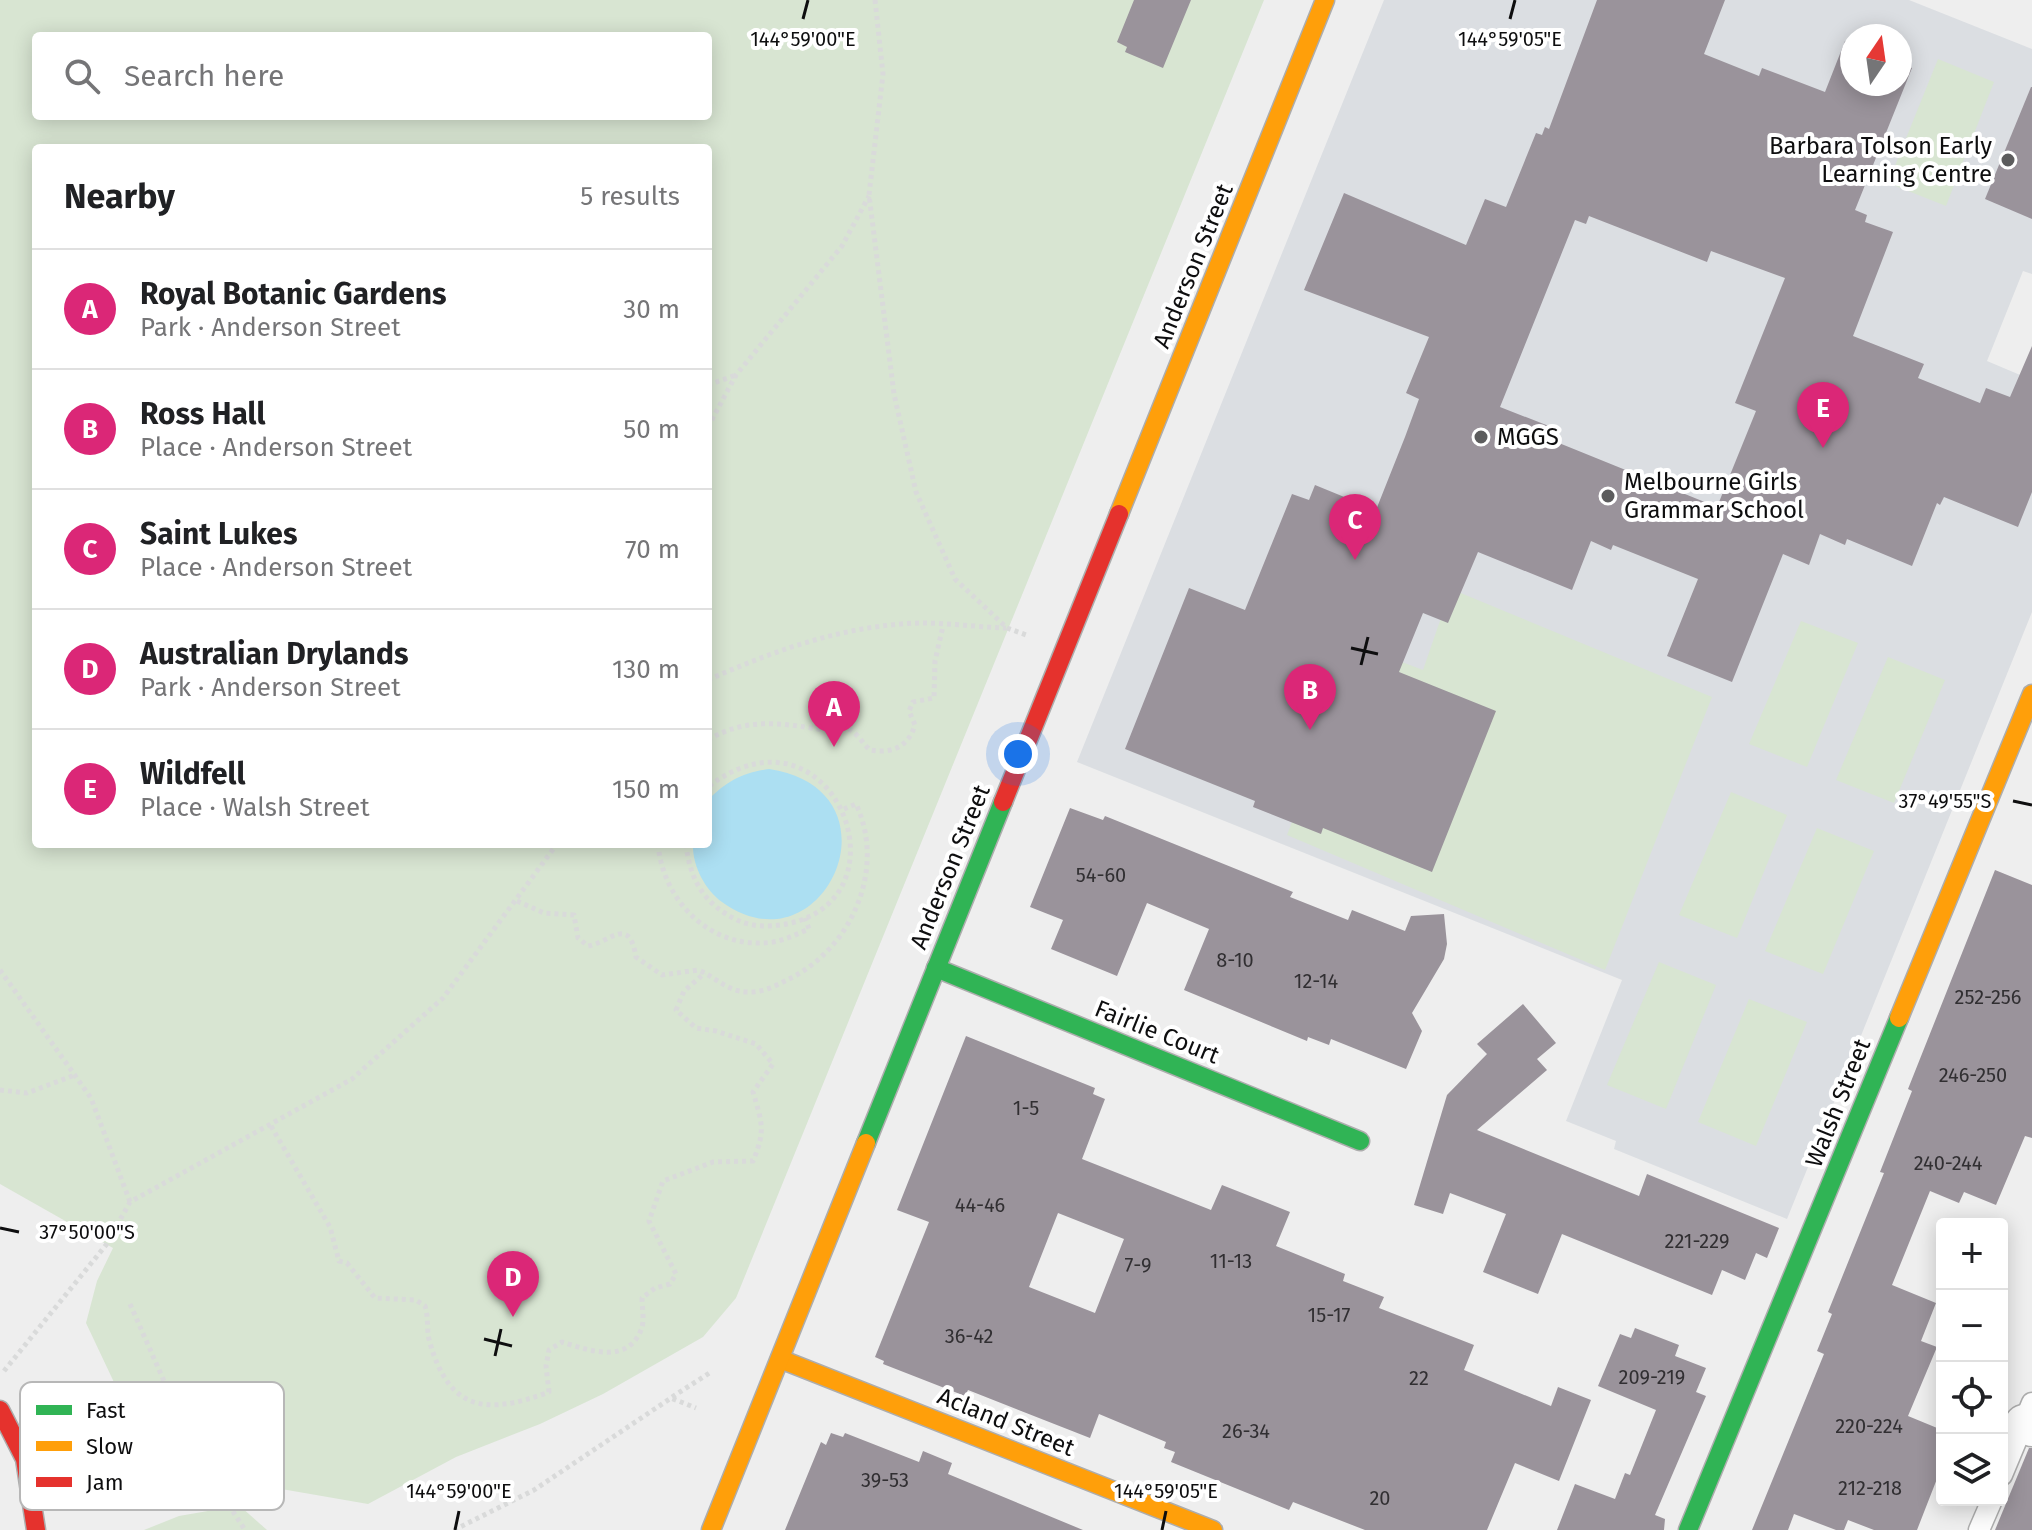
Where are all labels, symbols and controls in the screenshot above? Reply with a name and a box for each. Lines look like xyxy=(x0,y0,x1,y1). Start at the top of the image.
north arrow xyxy=(1840,24,1912,96)
text: 144°59'00"E xyxy=(750,27,856,51)
text: 144°59'05"E xyxy=(1458,27,1562,51)
search box xyxy=(32,32,712,120)
icon: search xyxy=(60,54,104,98)
text: Search here xyxy=(124,58,284,94)
place label: Barbara Tolson Early Learning Centre xyxy=(1769,132,1992,188)
marker: Barbara Tolson Early Learning Centre xyxy=(1999,151,2017,169)
text: Nearby xyxy=(64,176,175,217)
street label: Anderson Street xyxy=(1147,179,1239,352)
text: 5 results xyxy=(580,181,680,212)
text: Royal Botanic Gardens xyxy=(140,276,447,312)
text: A xyxy=(82,294,98,325)
text: 30 m xyxy=(623,294,680,325)
text: Park · Anderson Street xyxy=(140,312,401,343)
pin: E xyxy=(1797,382,1849,448)
text: Ross Hall xyxy=(140,396,265,432)
text: B xyxy=(82,414,98,445)
text: 50 m xyxy=(623,414,680,445)
place label: MGGS xyxy=(1497,423,1559,451)
marker: MGGS xyxy=(1472,428,1490,446)
text: Place · Anderson Street xyxy=(140,432,412,463)
place label: Melbourne Girls Grammar School xyxy=(1624,468,1804,524)
marker: Melbourne Girls Grammar School xyxy=(1599,487,1617,505)
pin: C xyxy=(1329,494,1381,560)
text: Saint Lukes xyxy=(140,516,297,552)
text: C xyxy=(83,534,97,565)
text: 70 m xyxy=(625,534,680,565)
text: Place · Anderson Street xyxy=(140,552,412,583)
text: Australian Drylands xyxy=(140,636,408,672)
text: D xyxy=(82,654,98,685)
text: 130 m xyxy=(612,654,680,685)
pin: B xyxy=(1284,664,1336,730)
text: Park · Anderson Street xyxy=(140,672,401,703)
pin: A xyxy=(808,681,860,747)
your location xyxy=(998,734,1038,774)
text: Wildfell xyxy=(140,756,245,792)
text: E xyxy=(83,774,97,805)
text: 150 m xyxy=(612,774,680,805)
street label: Anderson Street xyxy=(904,780,996,953)
text: 37°49'55"S xyxy=(1899,789,1991,813)
text: Place · Walsh Street xyxy=(140,792,370,823)
house number: 54-60 xyxy=(1076,863,1126,887)
house number: 8-10 xyxy=(1216,948,1254,972)
house number: 12-14 xyxy=(1294,969,1339,993)
house number: 252-256 xyxy=(1955,985,2022,1009)
street label: Fairlie Court xyxy=(1091,994,1224,1070)
street label: Walsh Street xyxy=(1800,1035,1877,1171)
house number: 246-250 xyxy=(1939,1063,2007,1087)
house number: 1-5 xyxy=(1013,1096,1039,1120)
house number: 240-244 xyxy=(1914,1151,1983,1175)
house number: 44-46 xyxy=(955,1193,1005,1217)
map controls xyxy=(1936,1218,2008,1506)
button: + xyxy=(1936,1218,2008,1290)
text: 37°50'00"S xyxy=(39,1220,135,1244)
house number: 221-229 xyxy=(1665,1229,1729,1253)
house number: 11-13 xyxy=(1210,1249,1252,1273)
pin: D xyxy=(487,1251,539,1317)
house number: 7-9 xyxy=(1124,1253,1152,1277)
button: − xyxy=(1936,1290,2008,1362)
house number: 15-17 xyxy=(1308,1303,1351,1327)
house number: 36-42 xyxy=(945,1324,993,1348)
button: locate xyxy=(1936,1362,2008,1434)
house number: 209-219 xyxy=(1619,1365,1685,1389)
house number: 22 xyxy=(1409,1366,1429,1390)
legend xyxy=(20,1382,284,1510)
street label: Acland Street xyxy=(933,1382,1079,1462)
text: Fast xyxy=(86,1397,126,1424)
house number: 220-224 xyxy=(1835,1414,1903,1438)
house number: 26-34 xyxy=(1222,1419,1270,1443)
text: Slow xyxy=(86,1433,133,1460)
button: layers xyxy=(1936,1434,2008,1506)
house number: 39-53 xyxy=(861,1468,909,1492)
text: Jam xyxy=(86,1469,124,1496)
house number: 212-218 xyxy=(1838,1476,1902,1500)
text: 144°59'00"E xyxy=(406,1479,512,1503)
text: 144°59'05"E xyxy=(1114,1479,1218,1503)
house number: 20 xyxy=(1369,1486,1391,1510)

